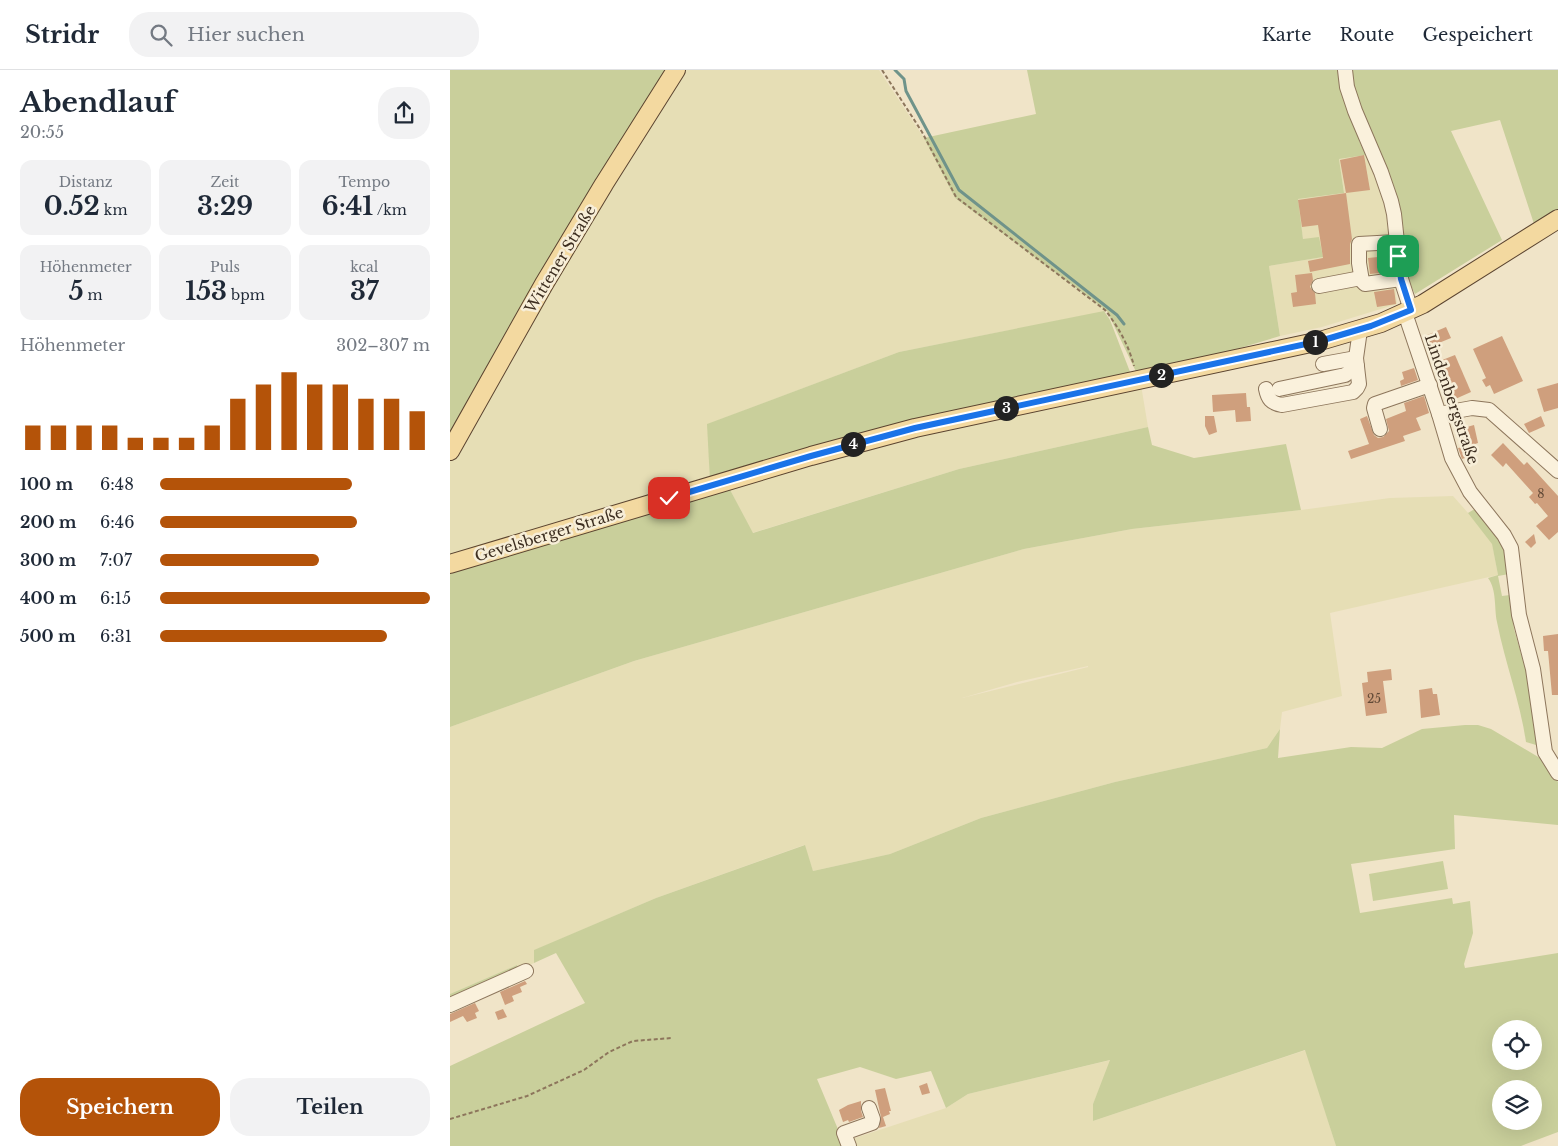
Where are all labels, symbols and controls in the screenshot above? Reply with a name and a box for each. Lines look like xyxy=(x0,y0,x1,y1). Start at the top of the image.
search box xyxy=(129,12,479,57)
text: Stridr xyxy=(25,20,99,49)
icon: search xyxy=(147,21,175,49)
text: Hier suchen xyxy=(187,23,305,46)
text: Karte xyxy=(1262,24,1311,46)
text: Route xyxy=(1339,24,1394,46)
text: Gespeichert xyxy=(1422,24,1533,46)
text: Abendlauf xyxy=(20,85,176,120)
button: share xyxy=(378,87,430,139)
text: 20:55 xyxy=(20,122,64,142)
text: Distanz xyxy=(59,173,113,191)
text: Zeit xyxy=(211,173,239,191)
text: Tempo xyxy=(339,173,390,191)
text: 0.52 xyxy=(44,191,100,222)
text: 3:29 xyxy=(197,191,253,222)
text: 6:41 xyxy=(322,191,373,222)
text: km xyxy=(100,201,128,219)
text: /km xyxy=(373,201,407,219)
street label: Wittener Straße xyxy=(520,202,600,317)
pin xyxy=(1377,235,1419,277)
icon: arrive xyxy=(1384,242,1412,270)
text: Höhenmeter xyxy=(40,258,132,276)
text: Puls xyxy=(210,258,240,276)
text: kcal xyxy=(350,258,378,276)
text: 5 xyxy=(69,276,84,307)
text: 153 xyxy=(185,276,227,307)
text: 37 xyxy=(350,276,379,307)
text: m xyxy=(84,286,103,304)
text: bpm xyxy=(227,286,265,304)
pin: 1 xyxy=(1302,330,1328,354)
street label: Lindenbergstraße xyxy=(1421,331,1483,467)
text: 1 xyxy=(1312,333,1319,351)
text: Höhenmeter xyxy=(20,335,125,355)
text: 302–307 m xyxy=(336,335,430,355)
pin: 2 xyxy=(1148,362,1174,388)
text: 2 xyxy=(1157,366,1166,384)
pin: 3 xyxy=(994,396,1018,420)
text: 3 xyxy=(1002,399,1011,417)
pin: 4 xyxy=(840,432,866,456)
text: 4 xyxy=(849,435,858,453)
text: 100 m xyxy=(20,474,73,494)
text: 6:48 xyxy=(100,474,134,494)
pin xyxy=(648,477,690,519)
icon: check xyxy=(655,484,683,512)
house number: 8 xyxy=(1537,486,1545,501)
street label: Gevelsberger Straße xyxy=(472,502,626,566)
text: 200 m xyxy=(20,512,77,532)
text: 6:46 xyxy=(100,512,135,532)
text: 300 m xyxy=(20,550,76,570)
text: 7:07 xyxy=(100,550,132,570)
text: 400 m xyxy=(20,588,77,608)
text: 6:15 xyxy=(100,588,131,608)
text: 500 m xyxy=(20,626,76,646)
text: 6:31 xyxy=(100,626,132,646)
house number: 25 xyxy=(1367,691,1381,706)
map controls xyxy=(1492,1020,1542,1130)
button: locate xyxy=(1492,1020,1542,1070)
button: Speichern xyxy=(20,1078,220,1136)
button: Teilen xyxy=(230,1078,430,1136)
button: layers xyxy=(1492,1080,1542,1130)

